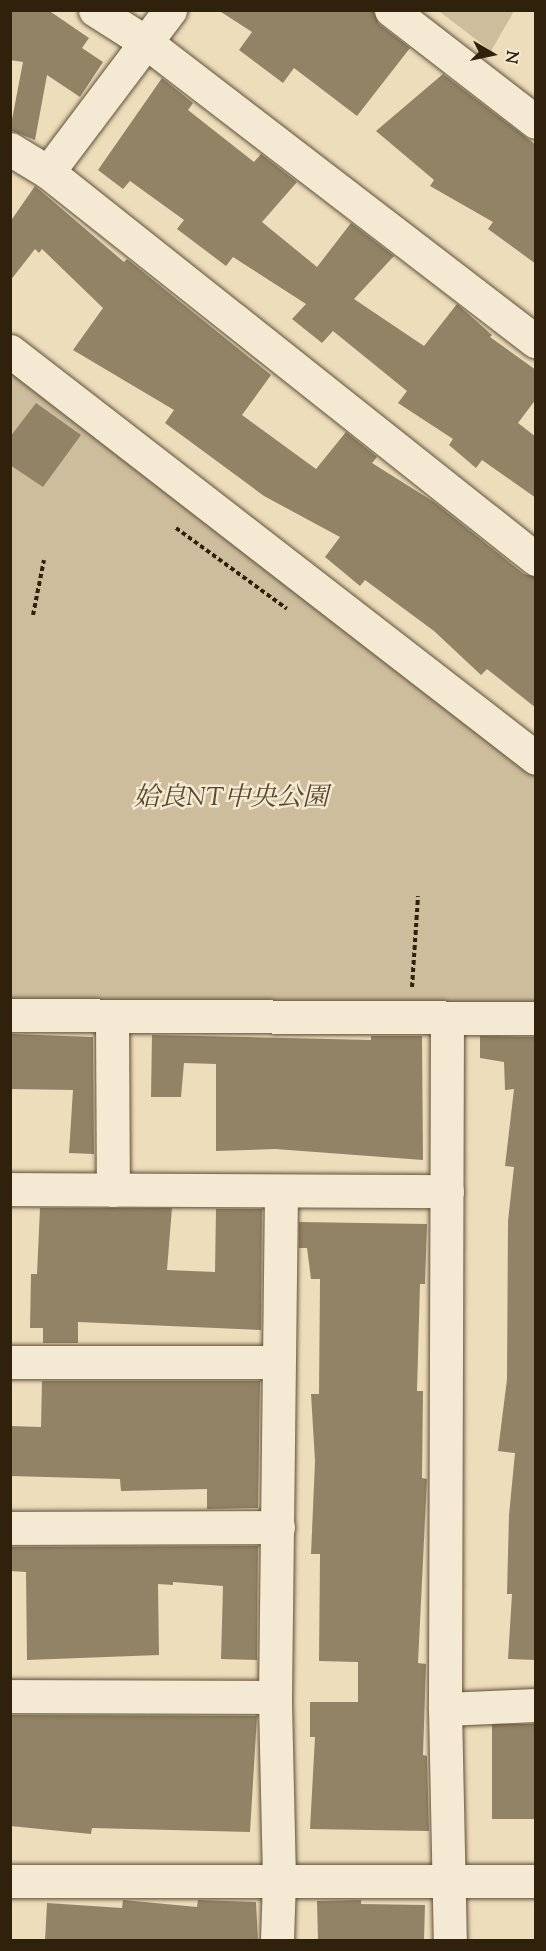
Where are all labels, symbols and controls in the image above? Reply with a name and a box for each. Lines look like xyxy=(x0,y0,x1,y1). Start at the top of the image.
north arrow xyxy=(462,24,522,84)
text: N xyxy=(498,49,523,65)
park label: 姶良NT中央公園 xyxy=(134,783,328,815)

